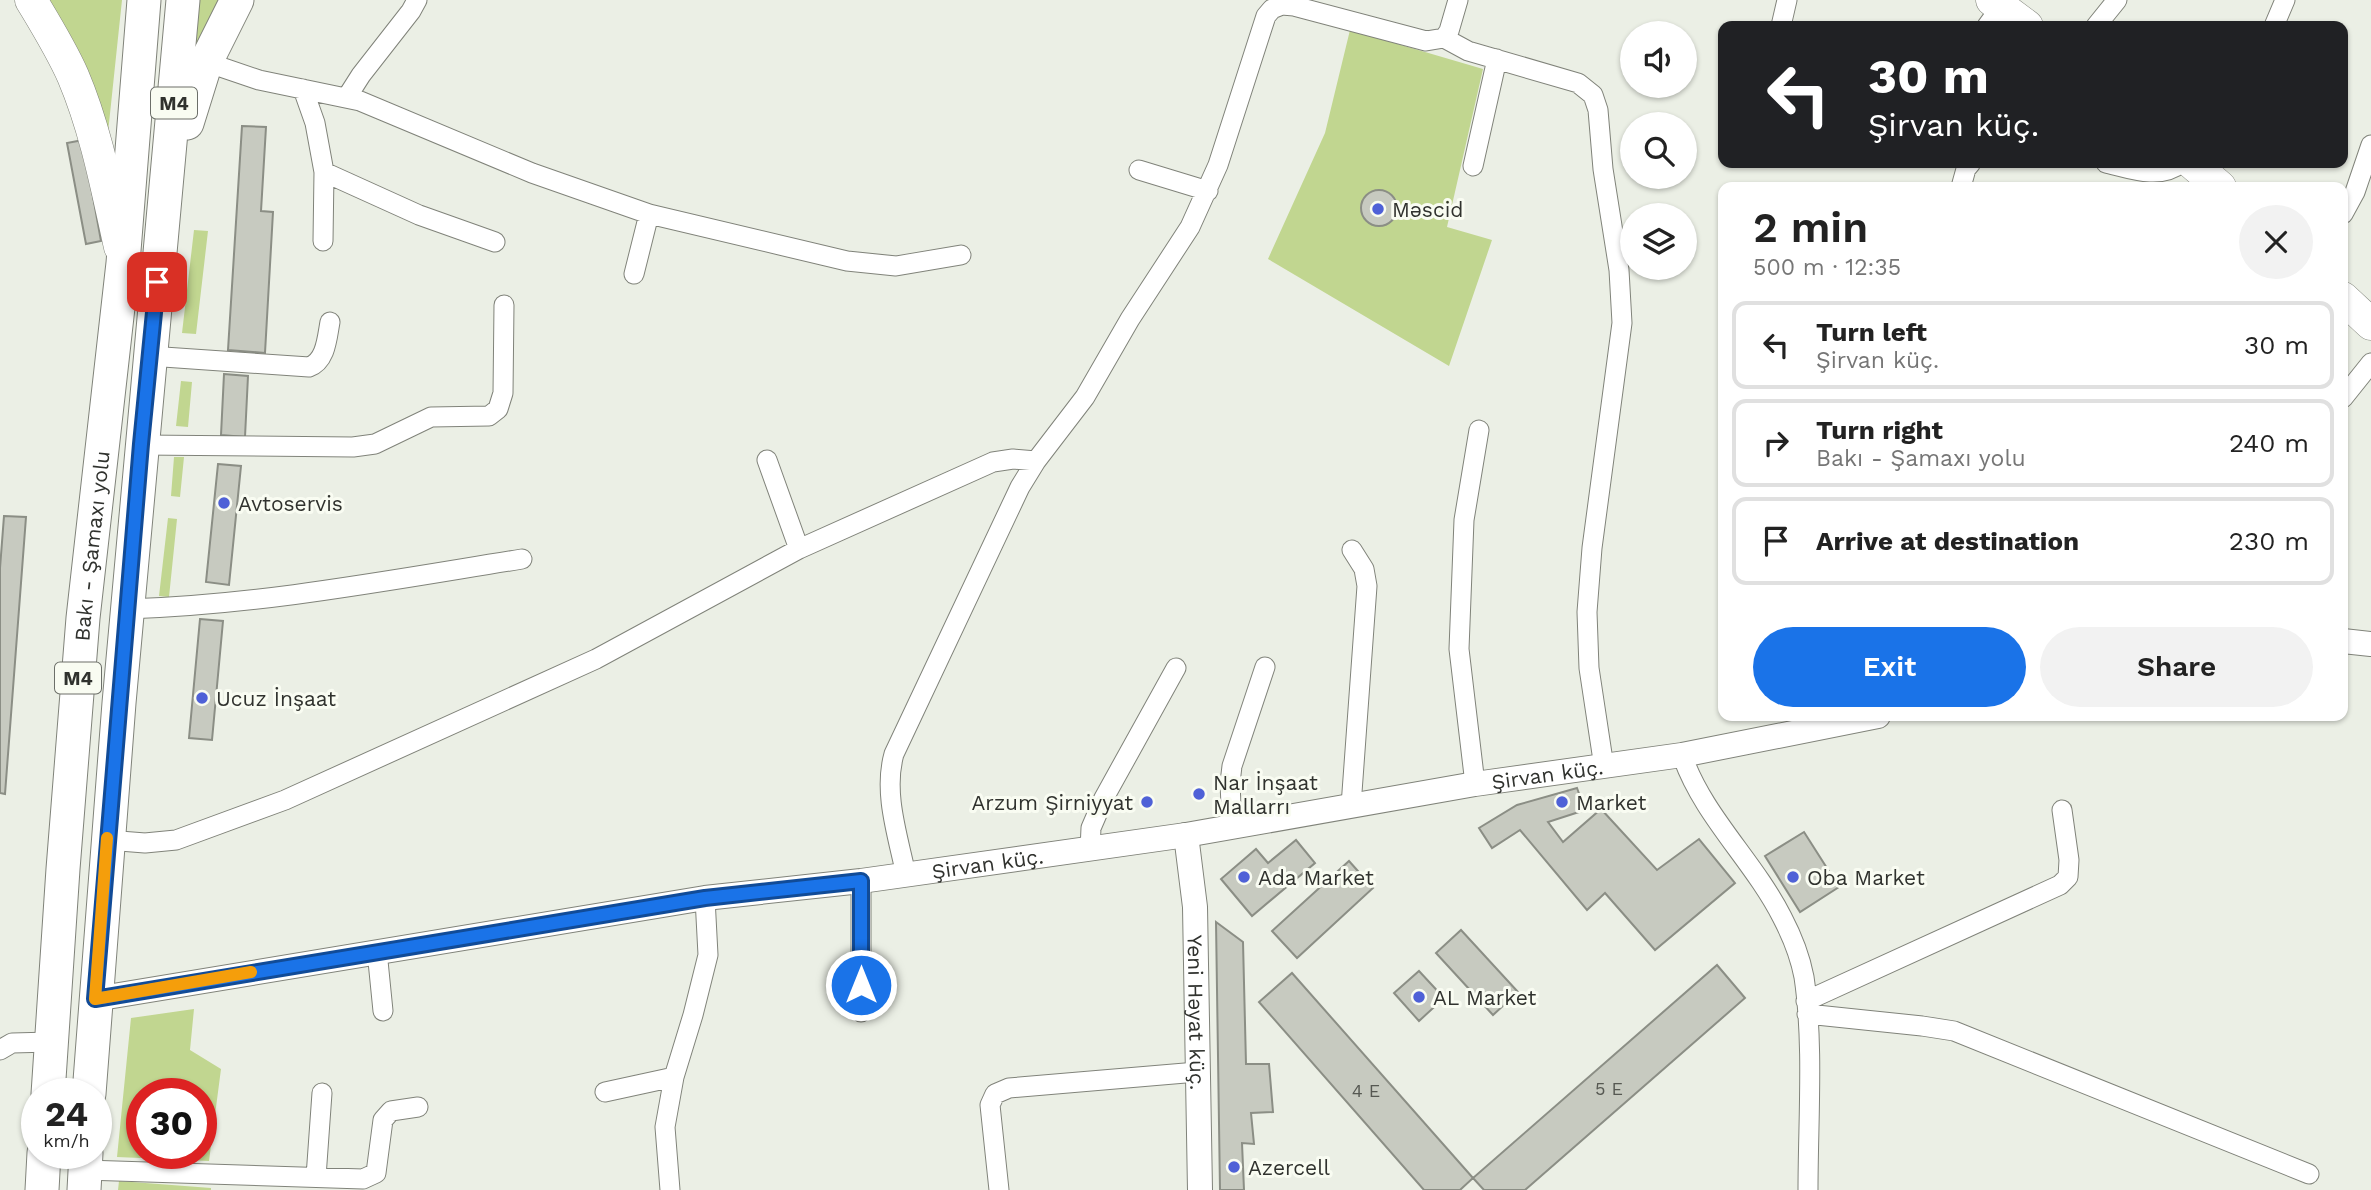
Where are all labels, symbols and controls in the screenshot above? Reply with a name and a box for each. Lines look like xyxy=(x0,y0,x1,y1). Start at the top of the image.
map controls xyxy=(1620,21,1697,280)
button: sound xyxy=(1620,21,1697,98)
text: 30 m xyxy=(1868,47,1989,105)
icon: left xyxy=(1753,49,1844,140)
road number: M4 xyxy=(151,88,197,118)
text: Şirvan küç. xyxy=(1868,106,2039,144)
button: search xyxy=(1620,112,1697,189)
place label: Məscid xyxy=(1392,197,1463,222)
marker: Məscid xyxy=(1370,201,1386,217)
button: layers xyxy=(1620,203,1697,280)
text: 2 min xyxy=(1753,203,1868,252)
button: close xyxy=(2239,205,2313,279)
pin xyxy=(127,252,187,312)
text: 500 m · 12:35 xyxy=(1753,254,1901,281)
icon: arrive xyxy=(138,263,176,301)
text: Turn left xyxy=(1816,317,1927,347)
icon: left xyxy=(1757,326,1795,364)
text: 30 m xyxy=(2244,330,2309,360)
text: Şirvan küç. xyxy=(1816,347,1939,374)
text: Turn right xyxy=(1816,415,1943,445)
icon: right xyxy=(1757,424,1795,462)
text: 240 m xyxy=(2229,428,2309,458)
text: Bakı - Şamaxı yolu xyxy=(1816,445,2026,472)
street label: Bakı - Şamaxı yolu xyxy=(69,449,114,642)
place label: Avtoservis xyxy=(238,491,343,516)
marker: Avtoservis xyxy=(216,495,232,511)
icon: arrive xyxy=(1757,522,1795,560)
text: Arrive at destination xyxy=(1816,526,2079,556)
text: 230 m xyxy=(2229,526,2309,556)
button: Exit xyxy=(1753,627,2026,707)
button: Share xyxy=(2040,627,2313,707)
road number: M4 xyxy=(55,663,101,694)
place label: Ucuz İnşaat xyxy=(216,686,336,711)
marker: Ucuz İnşaat xyxy=(194,690,210,706)
street label: Şirvan küç. xyxy=(1490,754,1605,794)
place label: Nar İnşaat Mallarrı xyxy=(1213,770,1318,819)
marker: Nar İnşaat Mallarrı xyxy=(1191,786,1207,802)
place label: Arzum Şirniyyat xyxy=(971,790,1133,815)
place label: Market xyxy=(1576,790,1647,815)
marker: Arzum Şirniyyat xyxy=(1139,794,1155,810)
marker: Market xyxy=(1554,794,1570,810)
street label: Şirvan küç. xyxy=(930,843,1045,883)
place label: Ada Market xyxy=(1258,865,1374,890)
place label: Oba Market xyxy=(1807,865,1925,890)
marker: Ada Market xyxy=(1236,869,1252,885)
marker: Oba Market xyxy=(1785,869,1801,885)
street label: Yeni Həyat küç. xyxy=(1183,934,1211,1090)
position arrow xyxy=(824,948,898,1022)
place label: AL Market xyxy=(1433,985,1537,1010)
marker: AL Market xyxy=(1411,989,1427,1005)
speed limit sign: 30 xyxy=(126,1078,217,1169)
house number: 5 E xyxy=(1595,1078,1623,1099)
house number: 4 E xyxy=(1352,1080,1380,1101)
text: 24 xyxy=(45,1093,88,1135)
text: km/h xyxy=(43,1130,90,1151)
place label: Azercell xyxy=(1248,1155,1331,1180)
marker: Azercell xyxy=(1226,1159,1242,1175)

